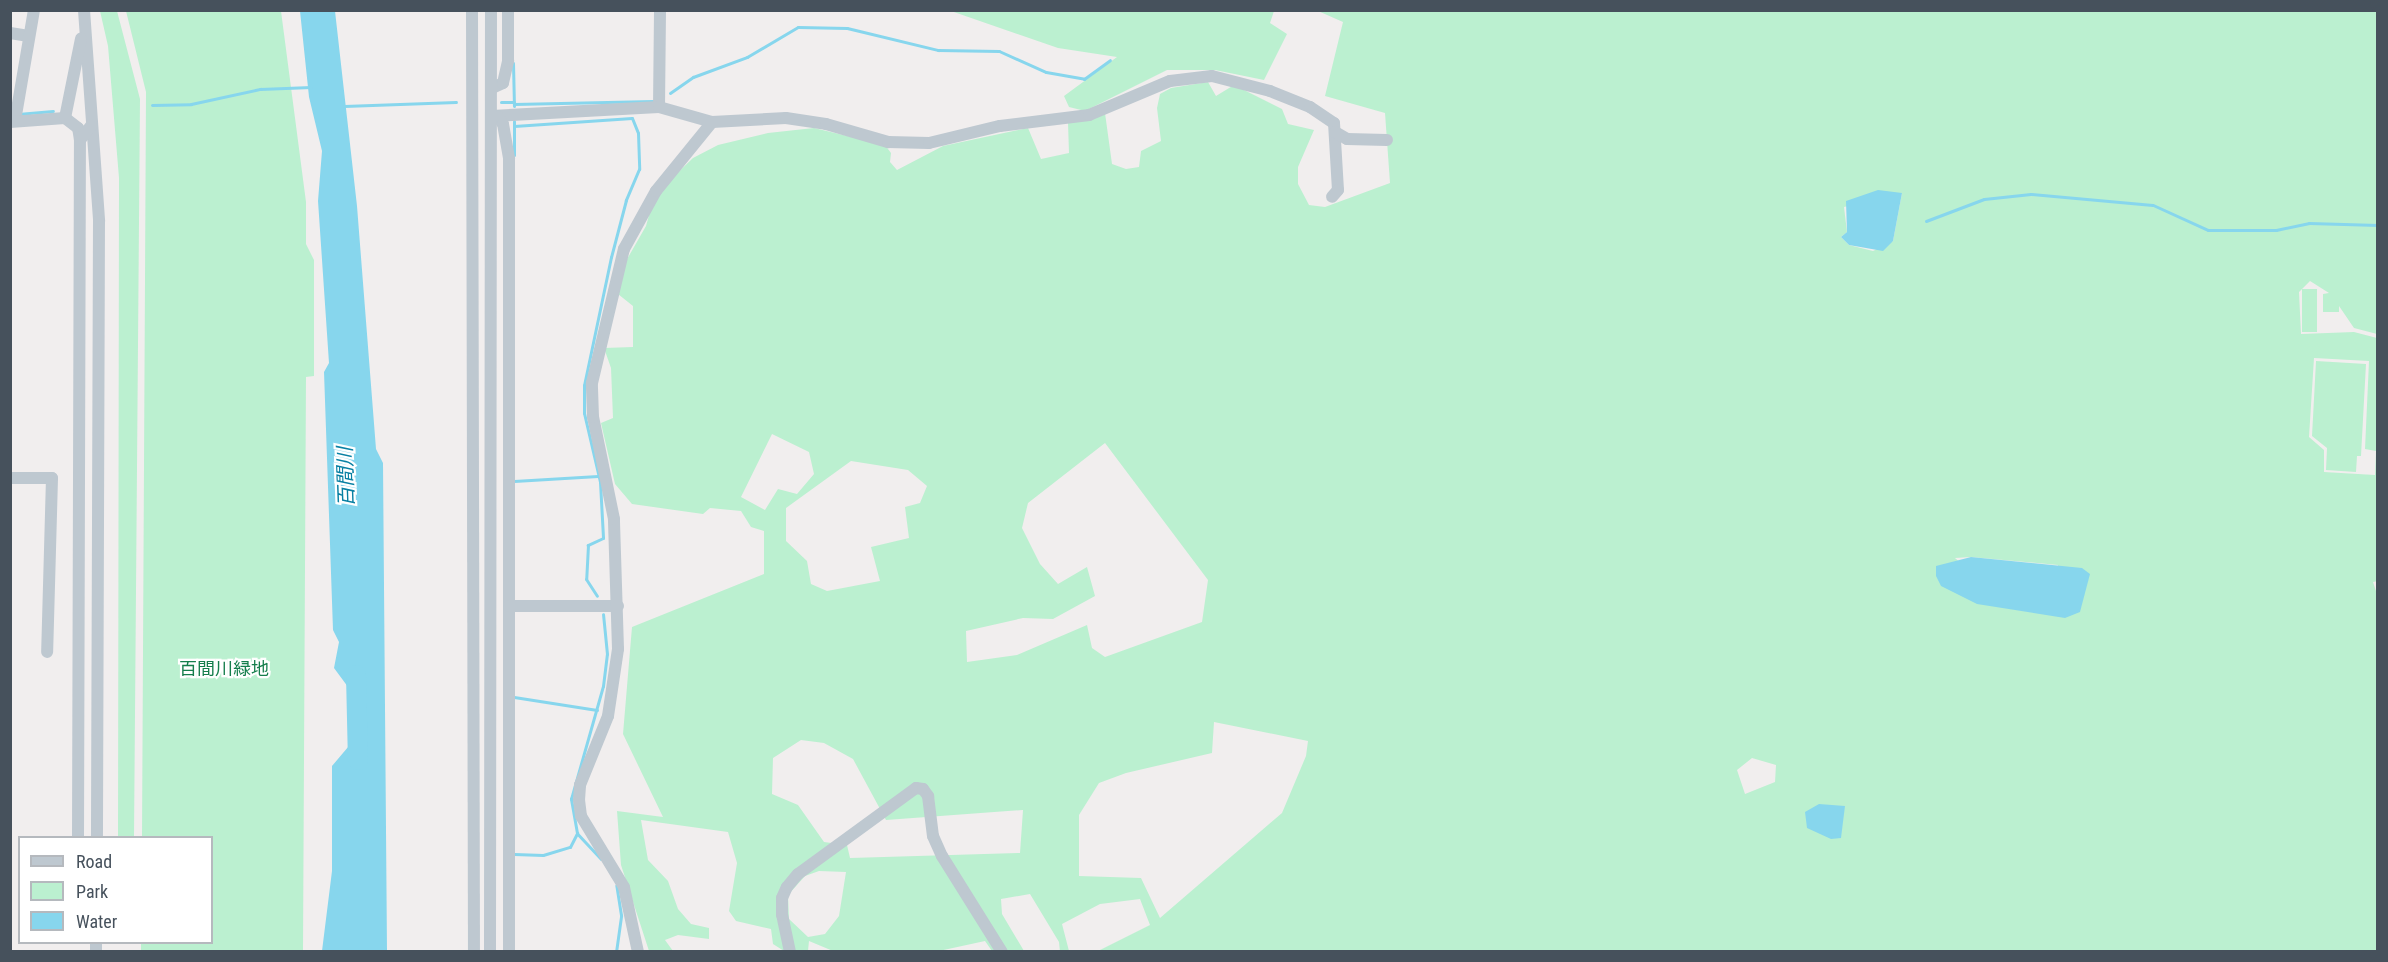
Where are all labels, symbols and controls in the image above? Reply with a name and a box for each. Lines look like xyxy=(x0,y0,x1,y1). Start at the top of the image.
water label: 百間川 xyxy=(333,447,359,507)
park label: 百間川緑地 xyxy=(179,658,269,680)
legend xyxy=(18,836,213,944)
text: Road xyxy=(76,851,112,872)
text: Park xyxy=(76,881,108,902)
text: Water xyxy=(76,911,117,932)

